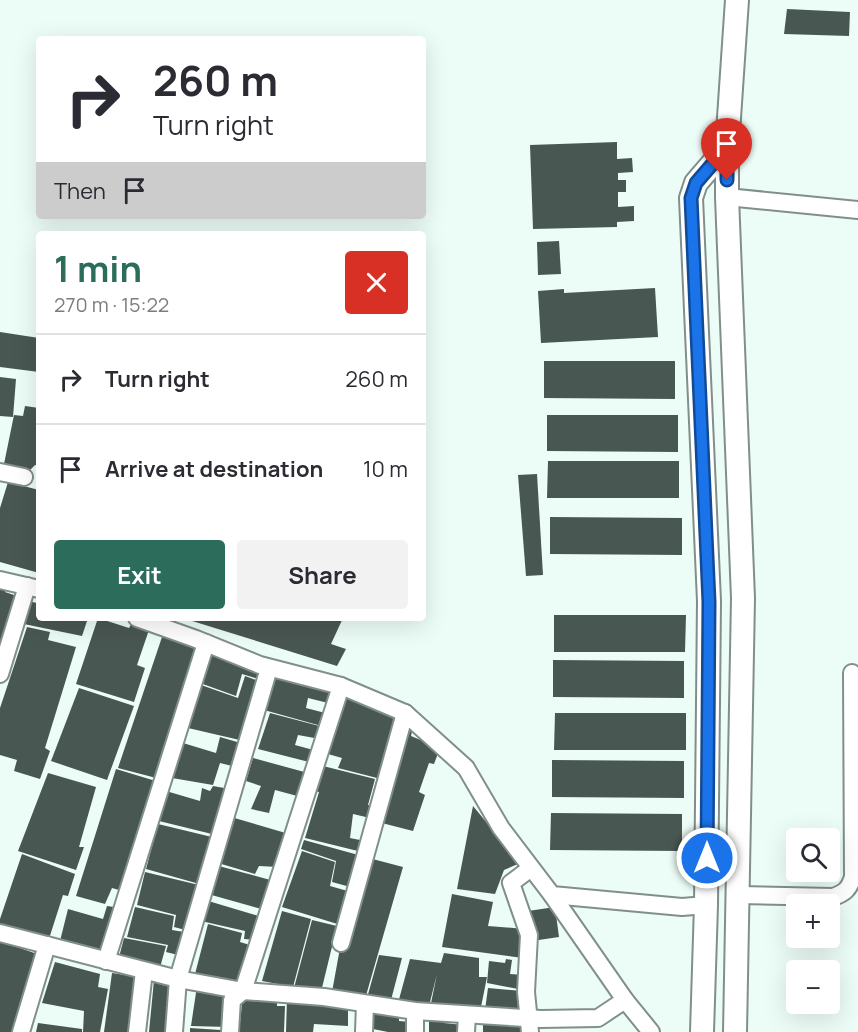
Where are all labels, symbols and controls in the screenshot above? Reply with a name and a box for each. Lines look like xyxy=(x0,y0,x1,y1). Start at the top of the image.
text: 260 m xyxy=(153,51,278,109)
icon: right xyxy=(54,60,132,138)
text: Turn right xyxy=(153,106,274,143)
pin xyxy=(701,118,752,180)
icon: arrive xyxy=(710,127,743,160)
icon: arrive xyxy=(118,174,151,207)
text: Then xyxy=(54,176,106,206)
text: 1 min xyxy=(54,244,142,293)
button: close xyxy=(345,251,408,314)
text: 270 m · 15:22 xyxy=(54,291,169,318)
icon: right xyxy=(54,363,87,396)
text: Turn right xyxy=(105,364,210,394)
text: 260 m xyxy=(345,364,408,394)
icon: arrive xyxy=(54,453,87,486)
text: Arrive at destination xyxy=(105,454,323,484)
text: 10 m xyxy=(363,454,408,484)
button: Exit xyxy=(54,540,225,609)
button: Share xyxy=(237,540,408,609)
position arrow xyxy=(675,826,739,890)
map controls xyxy=(786,828,840,1014)
button: search xyxy=(786,828,840,882)
button: + xyxy=(786,894,840,948)
button: − xyxy=(786,960,840,1014)

